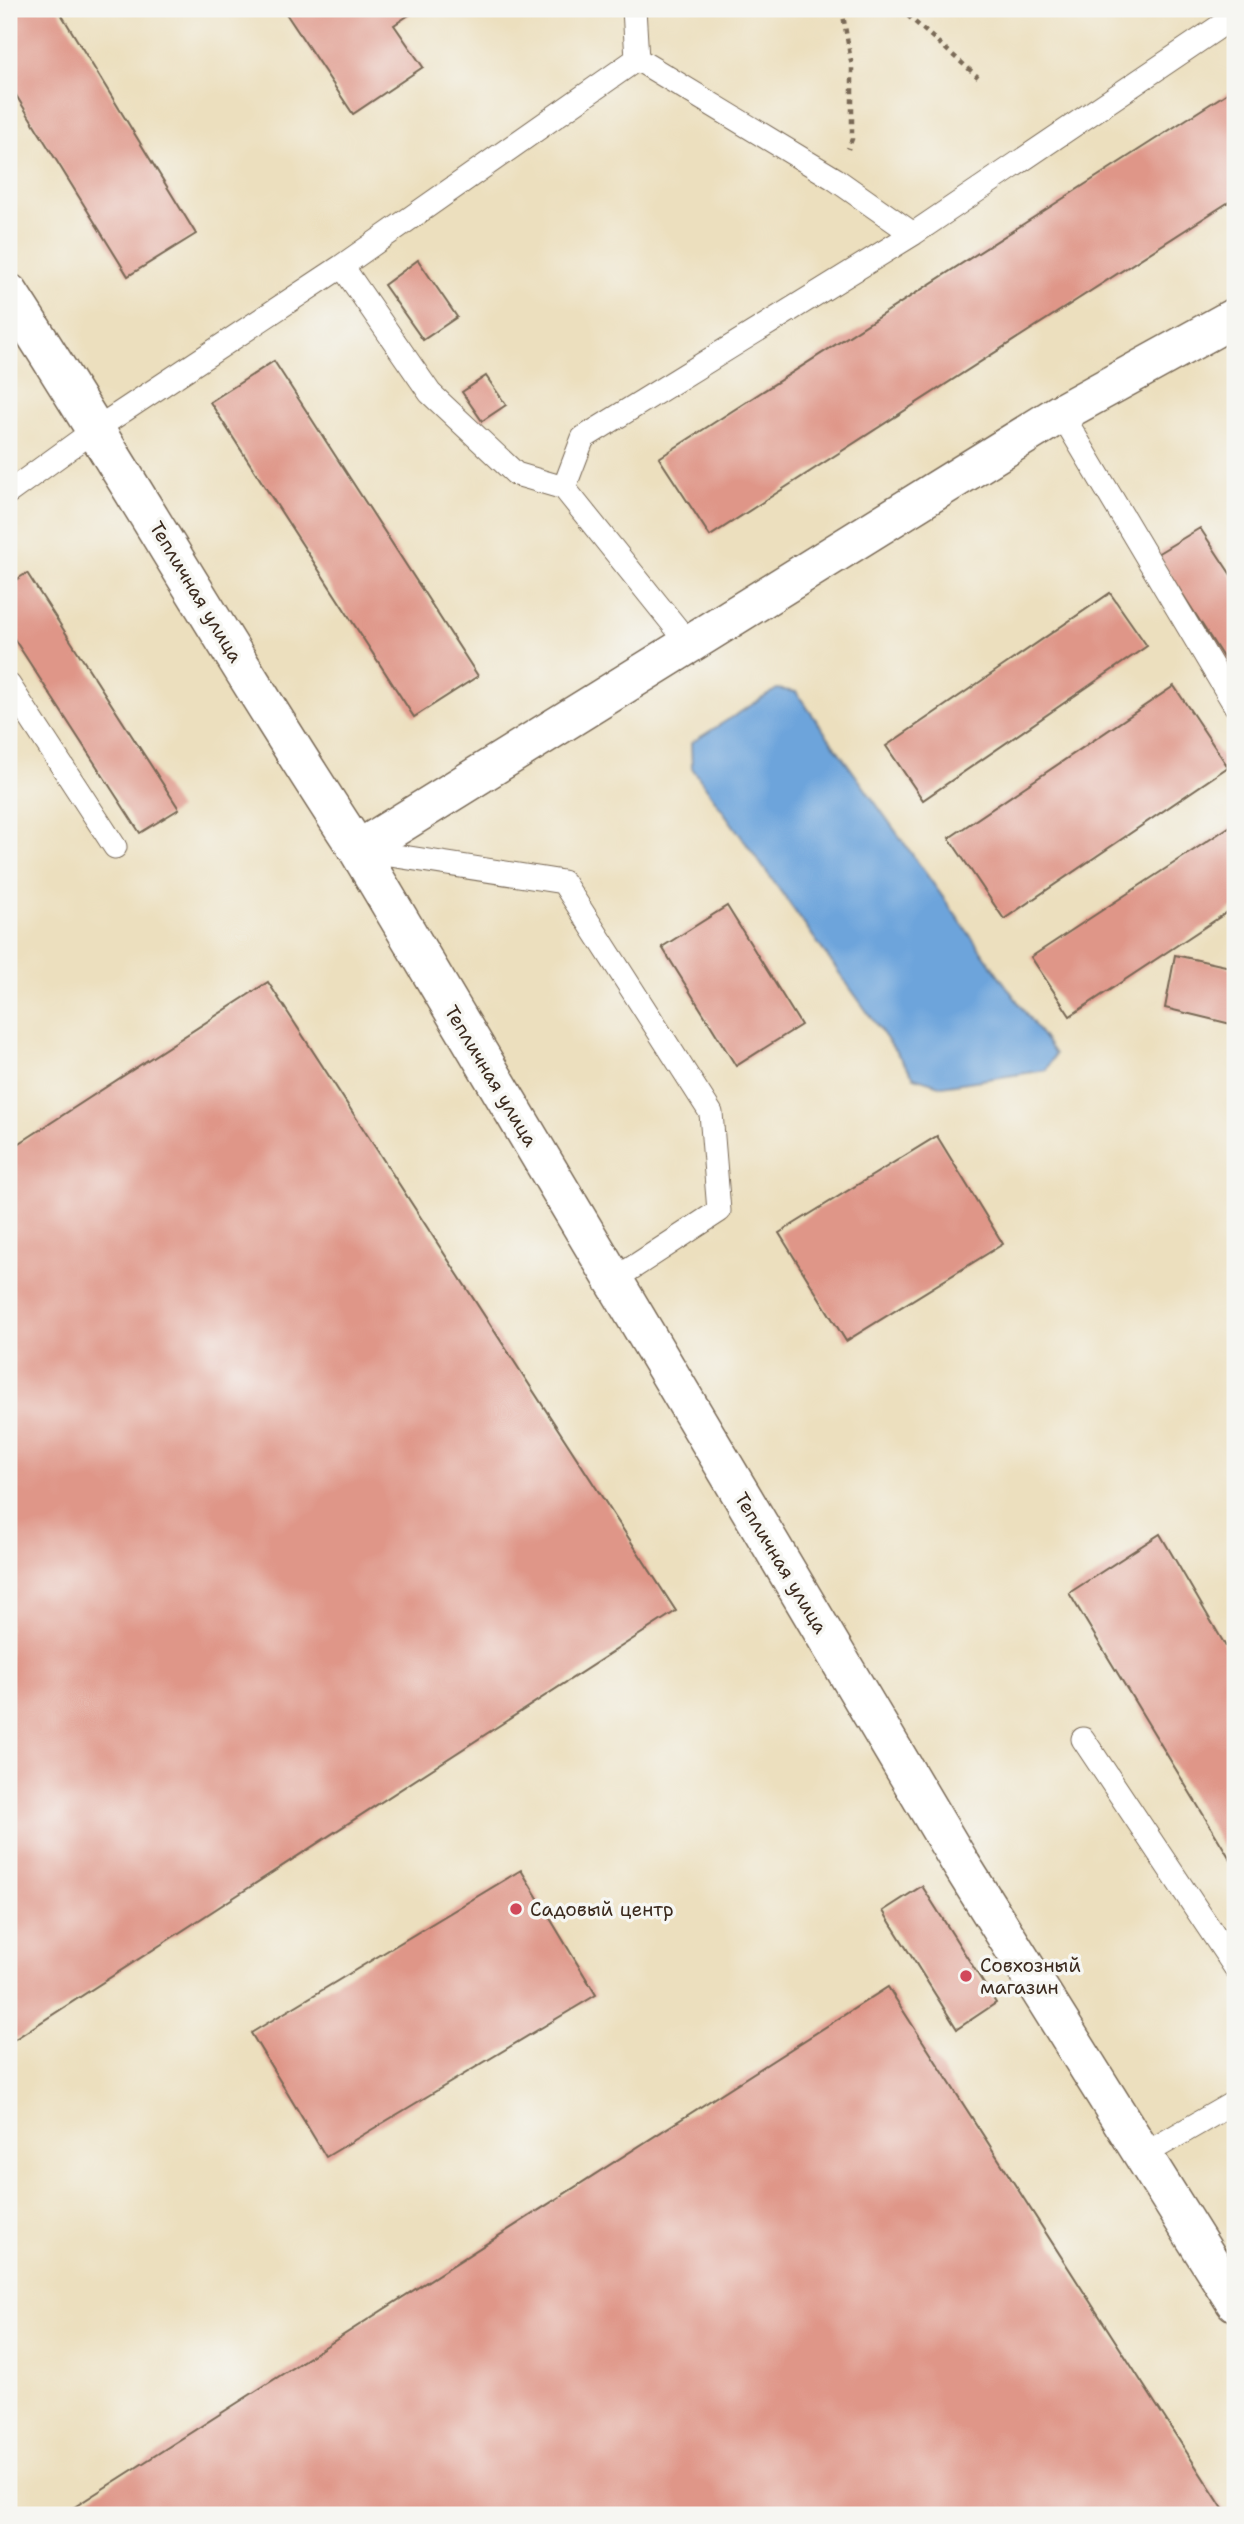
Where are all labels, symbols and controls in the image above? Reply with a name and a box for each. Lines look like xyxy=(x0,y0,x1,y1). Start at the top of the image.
street label: Тепличная улица xyxy=(144,517,248,667)
street label: Тепличная улица xyxy=(439,1001,543,1151)
street label: Тепличная улица xyxy=(729,1488,833,1638)
place label: Садовый центр xyxy=(530,1897,674,1922)
marker: Садовый центр xyxy=(508,1901,524,1917)
place label: Совхозный магазин xyxy=(980,1953,1081,2000)
marker: Совхозный магазин xyxy=(958,1968,974,1984)

